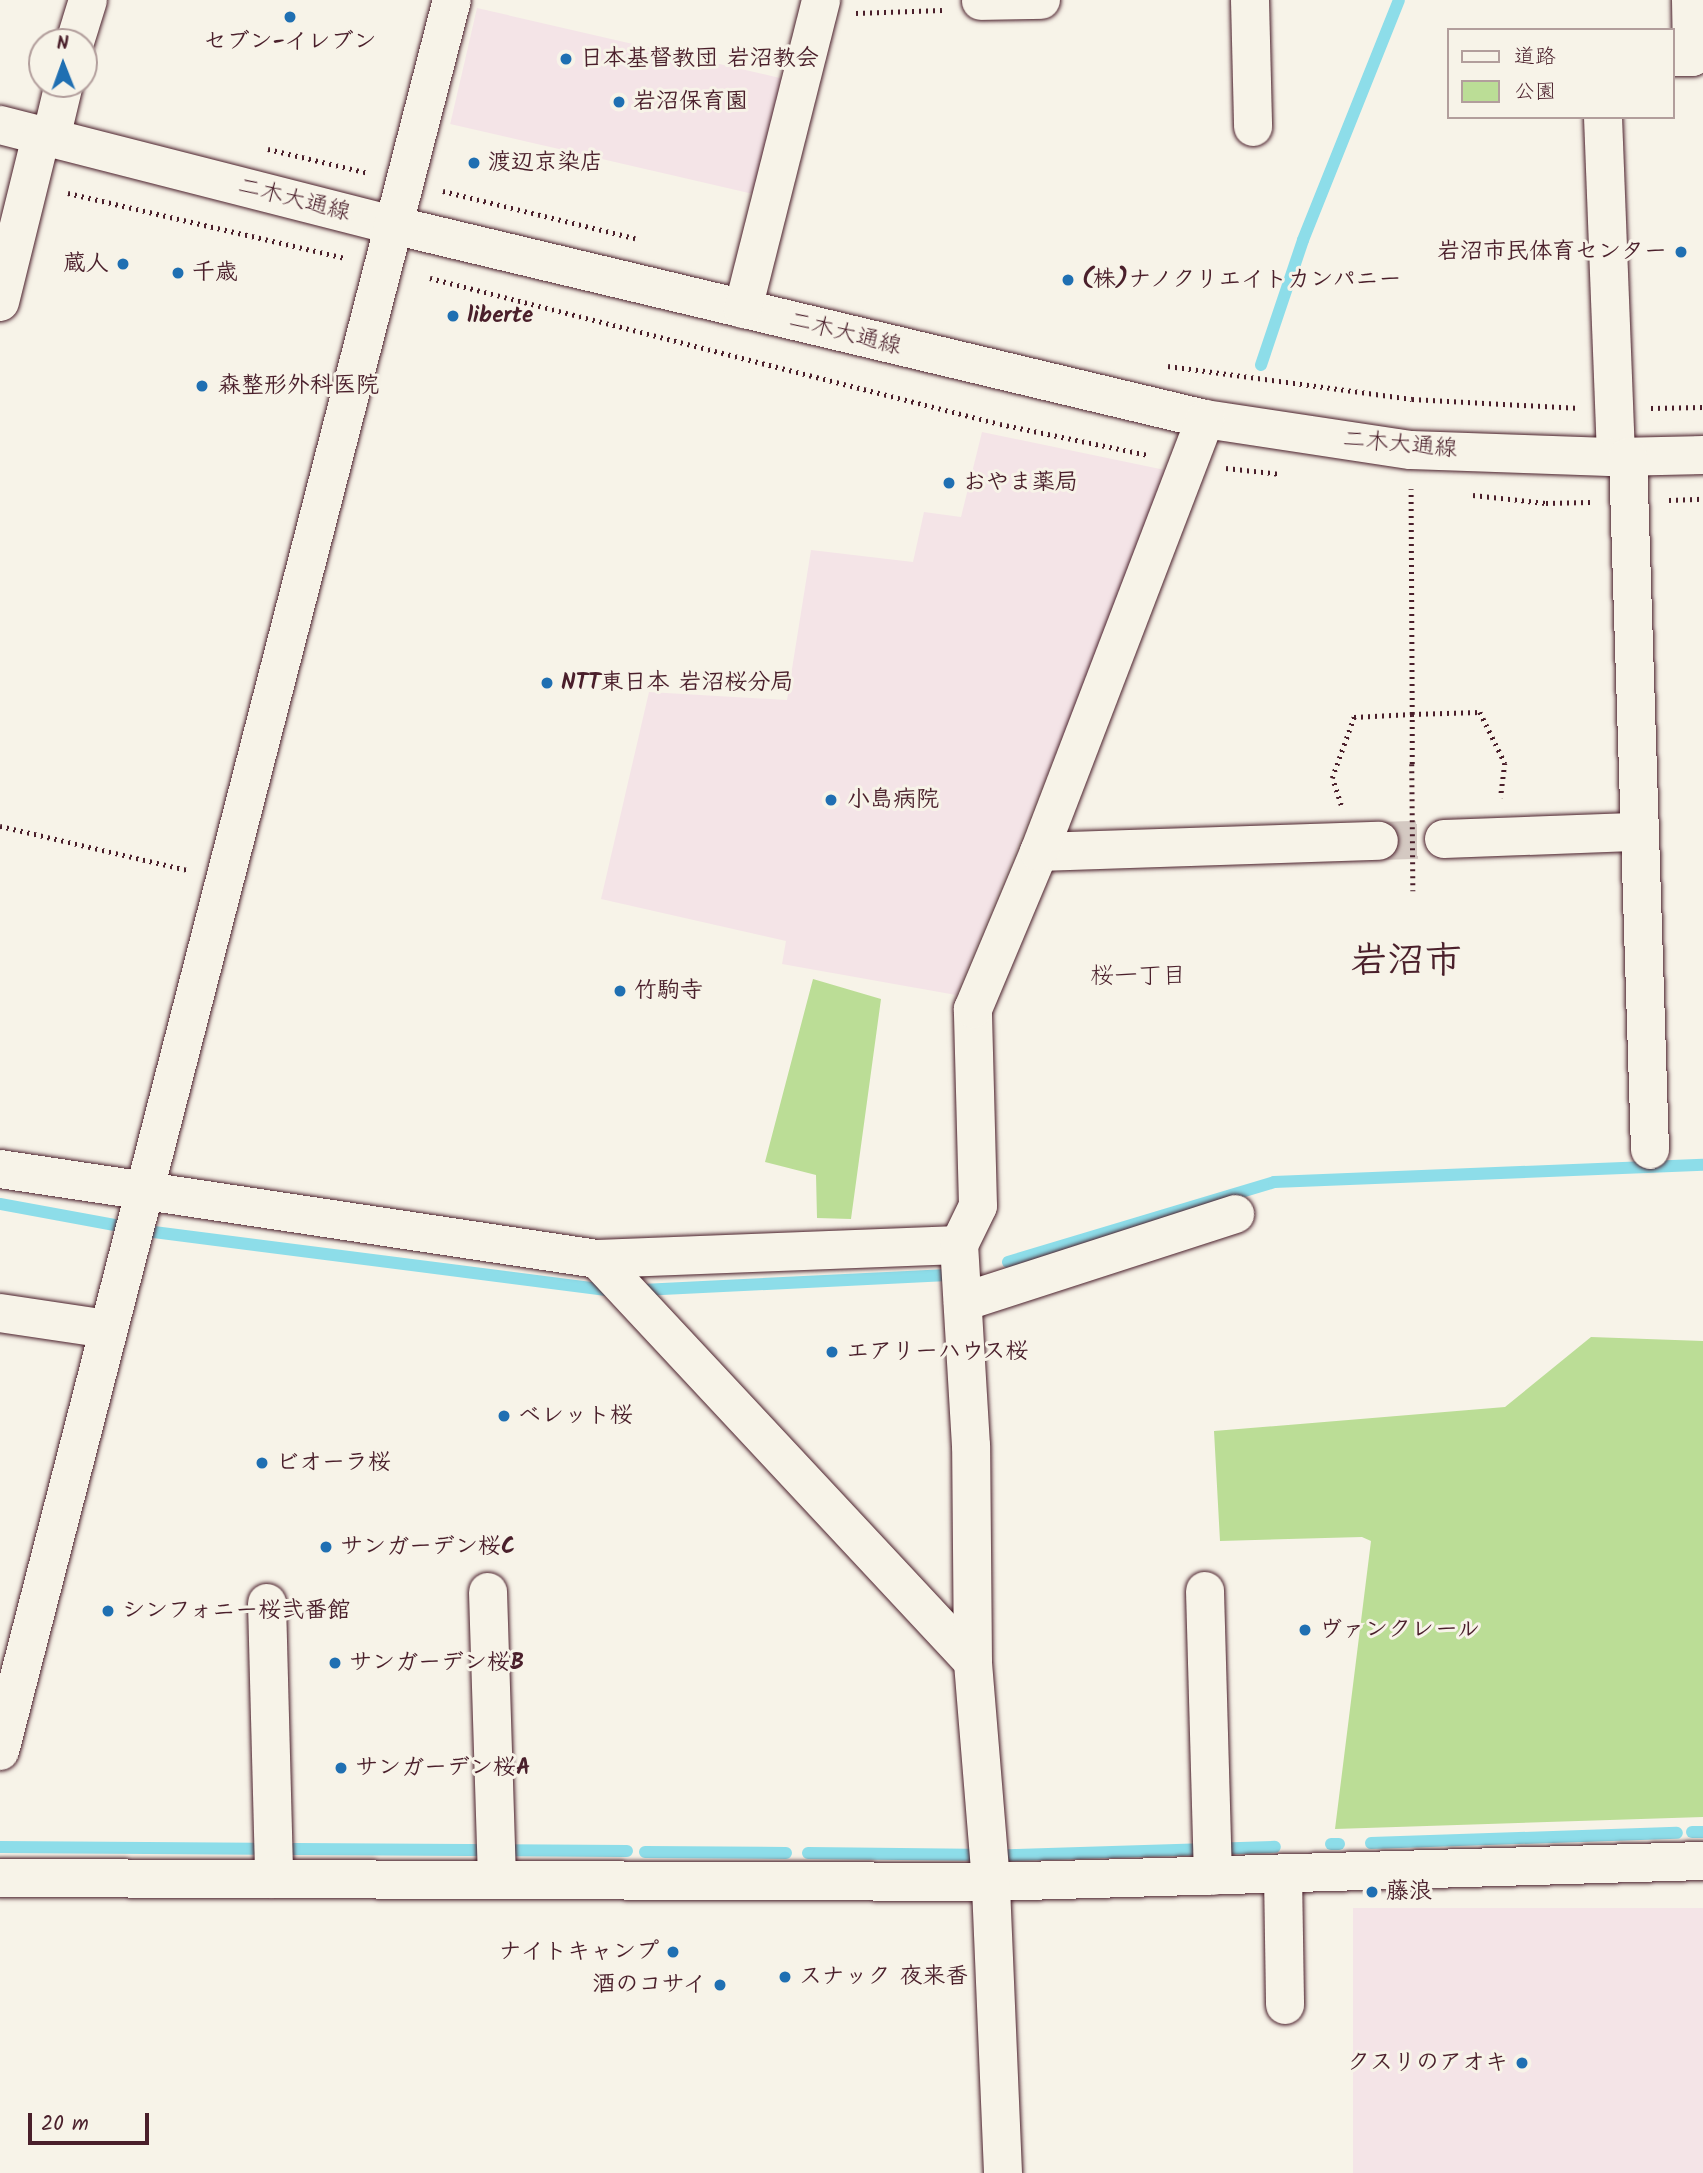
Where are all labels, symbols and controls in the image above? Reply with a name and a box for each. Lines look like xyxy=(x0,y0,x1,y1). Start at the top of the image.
marker: セブン-イレブン xyxy=(282,9,298,25)
north arrow xyxy=(28,28,98,98)
place label: セブン-イレブン xyxy=(203,28,377,56)
legend xyxy=(1448,28,1675,119)
text: N xyxy=(56,29,69,59)
text: 道路 xyxy=(1514,41,1556,74)
place label: 日本基督教団 岩沼教会 xyxy=(580,45,819,73)
marker: 日本基督教団 岩沼教会 xyxy=(558,51,574,67)
text: 公園 xyxy=(1514,76,1556,109)
place label: 岩沼保育園 xyxy=(633,88,748,116)
marker: 岩沼保育園 xyxy=(611,94,627,110)
place label: 渡辺京染店 xyxy=(488,149,603,177)
marker: 渡辺京染店 xyxy=(466,155,482,171)
street label: 二木大通線 xyxy=(235,173,353,227)
place label: 岩沼市民体育センター xyxy=(1437,238,1667,266)
marker: 岩沼市民体育センター xyxy=(1673,244,1689,260)
place label: 蔵人 xyxy=(63,250,109,278)
marker: 蔵人 xyxy=(115,256,131,272)
place label: 千歳 xyxy=(192,259,238,287)
marker: 千歳 xyxy=(170,265,186,281)
place label: (株)ナノクリエイトカンパニー xyxy=(1082,266,1404,294)
marker: (株)ナノクリエイトカンパニー xyxy=(1060,272,1076,288)
place label: liberte xyxy=(467,302,533,330)
street label: 二木大通線 xyxy=(786,307,904,361)
marker: liberte xyxy=(445,308,461,324)
place label: 森整形外科医院 xyxy=(218,372,379,400)
marker: 森整形外科医院 xyxy=(192,376,212,396)
street label: 二木大通線 xyxy=(1342,426,1458,464)
place label: おやま薬局 xyxy=(963,469,1078,497)
marker: おやま薬局 xyxy=(941,475,957,491)
place label: NTT東日本 岩沼桜分局 xyxy=(561,669,793,697)
marker: NTT東日本 岩沼桜分局 xyxy=(539,675,555,691)
place label: 小島病院 xyxy=(847,786,939,814)
marker: 小島病院 xyxy=(821,790,841,810)
district label: 岩沼市 xyxy=(1351,941,1461,985)
district label: 桜一丁目 xyxy=(1090,963,1186,991)
place label: 竹駒寺 xyxy=(634,977,703,1005)
marker: 竹駒寺 xyxy=(612,983,628,999)
place label: エアリーハウス桜 xyxy=(846,1338,1030,1366)
marker: エアリーハウス桜 xyxy=(824,1344,840,1360)
place label: ベレット桜 xyxy=(518,1402,633,1430)
marker: ベレット桜 xyxy=(496,1408,512,1424)
place label: ビオーラ桜 xyxy=(276,1449,391,1477)
marker: ビオーラ桜 xyxy=(254,1455,270,1471)
place label: サンガーデン桜C xyxy=(340,1533,515,1561)
marker: サンガーデン桜C xyxy=(318,1539,334,1555)
place label: シンフォニー桜弐番館 xyxy=(122,1597,352,1625)
marker: シンフォニー桜弐番館 xyxy=(100,1603,116,1619)
place label: ヴァンクレール xyxy=(1319,1616,1481,1644)
marker: ヴァンクレール xyxy=(1297,1622,1313,1638)
place label: サンガーデン桜B xyxy=(349,1649,524,1677)
marker: サンガーデン桜B xyxy=(327,1655,343,1671)
place label: サンガーデン桜A xyxy=(355,1754,530,1782)
marker: サンガーデン桜A xyxy=(333,1760,349,1776)
place label: 藤浪 xyxy=(1386,1878,1432,1906)
marker: 藤浪 xyxy=(1364,1884,1380,1900)
place label: ナイトキャンプ xyxy=(498,1938,659,1966)
marker: ナイトキャンプ xyxy=(665,1944,681,1960)
place label: スナック 夜来香 xyxy=(799,1963,969,1991)
marker: スナック 夜来香 xyxy=(777,1969,793,1985)
place label: 酒のコサイ xyxy=(591,1971,706,1999)
marker: 酒のコサイ xyxy=(712,1977,728,1993)
place label: クスリのアオキ xyxy=(1347,2049,1508,2077)
marker: クスリのアオキ xyxy=(1514,2055,1530,2071)
scale bar xyxy=(32,2100,152,2144)
text: 20 m xyxy=(41,2108,89,2141)

